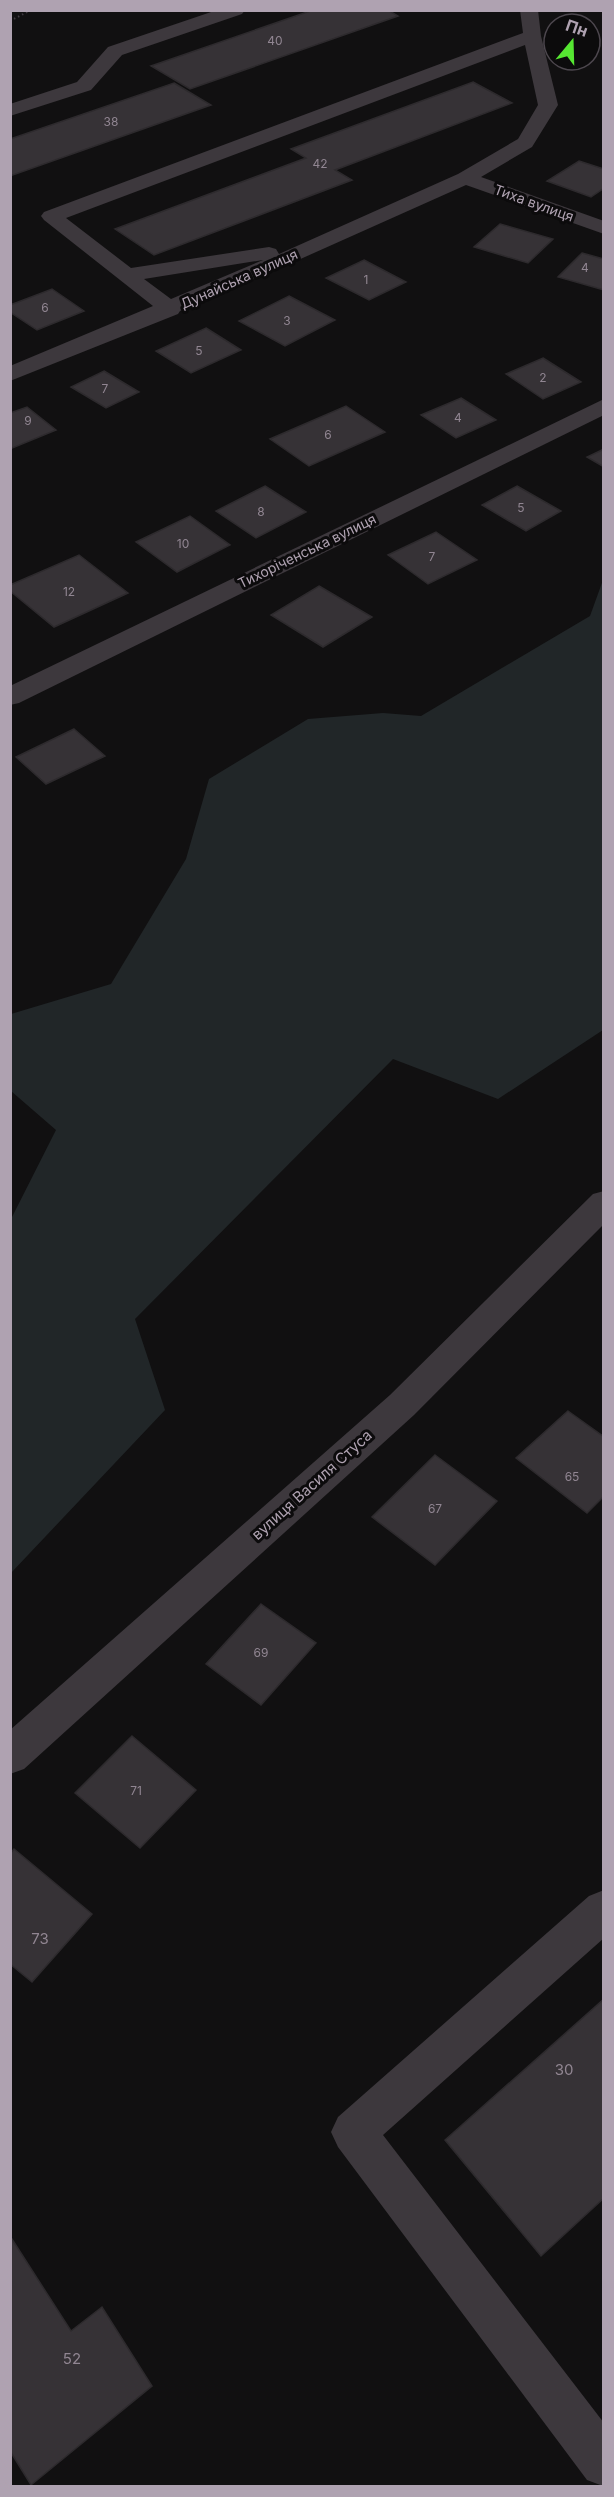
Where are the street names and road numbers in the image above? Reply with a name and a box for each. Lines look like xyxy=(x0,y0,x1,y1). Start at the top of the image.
street label: Тиха вулиця xyxy=(492,180,576,225)
street label: Дунайська вулиця xyxy=(178,245,300,312)
street label: Тихоріченська вулиця xyxy=(235,510,379,591)
street label: вулиця Василя Стуса xyxy=(248,1426,376,1544)

